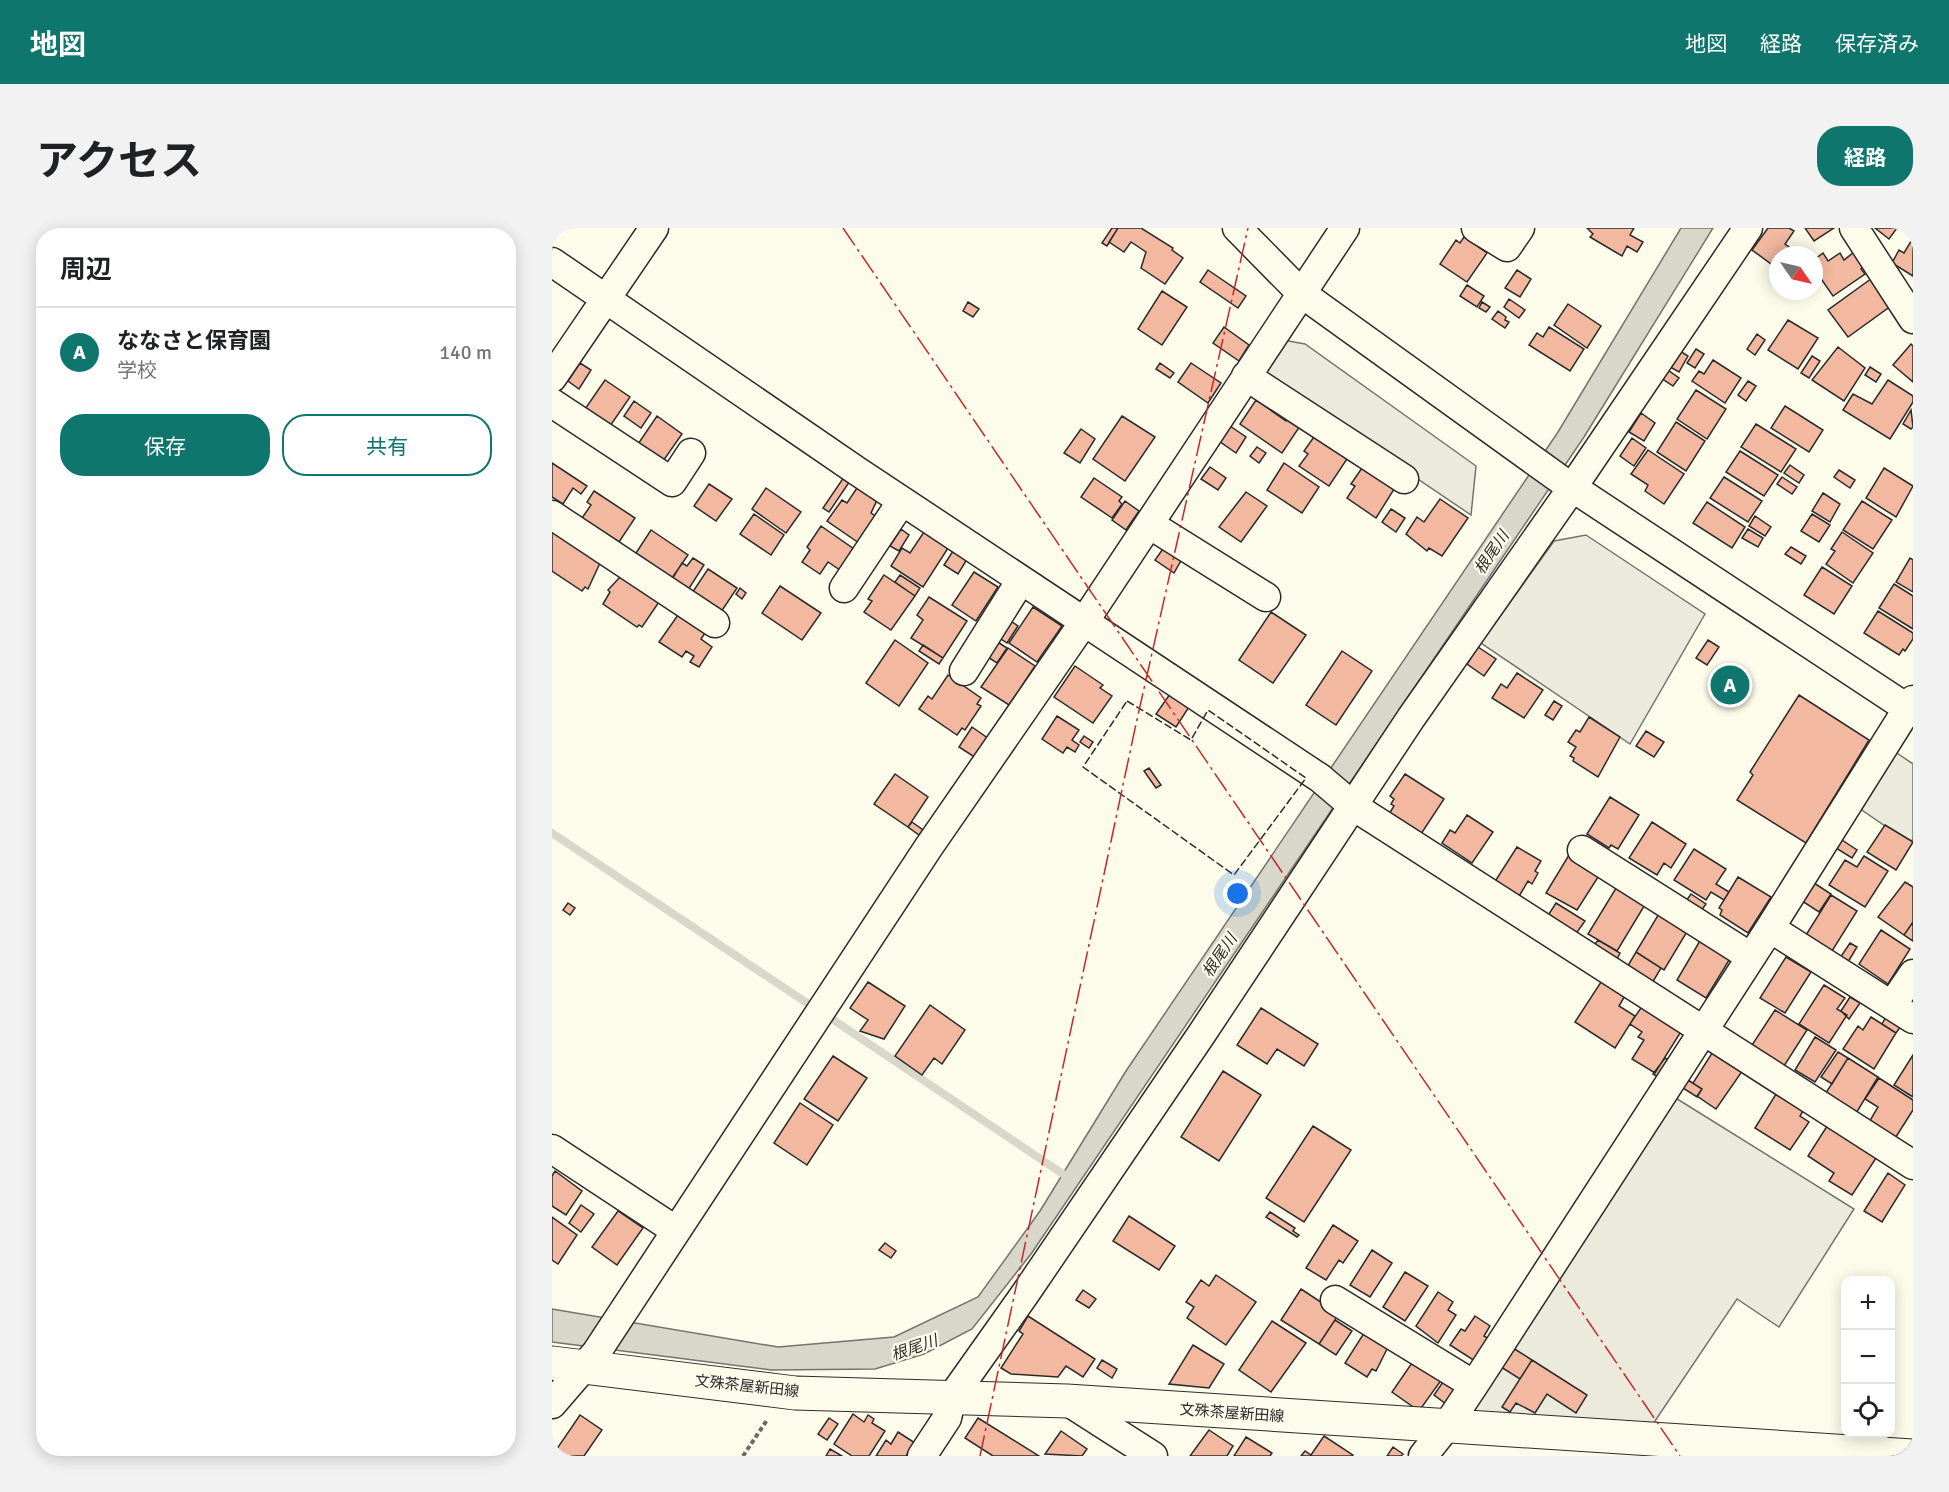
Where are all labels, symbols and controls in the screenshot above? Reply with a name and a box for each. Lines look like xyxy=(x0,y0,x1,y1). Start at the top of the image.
text: 地図 xyxy=(30,28,86,62)
text: 地図 xyxy=(1685,31,1727,57)
text: 経路 xyxy=(1760,31,1802,57)
text: 保存済み xyxy=(1835,31,1919,57)
button: 経路 xyxy=(1817,126,1913,186)
text: アクセス xyxy=(36,136,202,187)
north arrow xyxy=(1769,246,1823,300)
text: 周辺 xyxy=(60,254,112,286)
text: ななさと保育園 xyxy=(117,327,271,354)
text: A xyxy=(73,340,86,365)
text: 140 m xyxy=(439,340,492,365)
text: 学校 xyxy=(117,358,157,383)
button: 保存 xyxy=(60,414,270,476)
button: 共有 xyxy=(282,414,492,476)
water label: 根尾川 xyxy=(1470,525,1515,578)
pin: A xyxy=(1710,662,1750,708)
your location xyxy=(1223,879,1252,908)
water label: 根尾川 xyxy=(1198,928,1243,981)
map controls xyxy=(1841,1276,1895,1438)
button: + xyxy=(1841,1276,1895,1330)
water label: 根尾川 xyxy=(888,1330,942,1365)
button: − xyxy=(1841,1330,1895,1384)
street label: 文殊茶屋新田線 xyxy=(694,1372,800,1400)
button: locate xyxy=(1841,1384,1895,1438)
street label: 文殊茶屋新田線 xyxy=(1179,1400,1285,1426)

